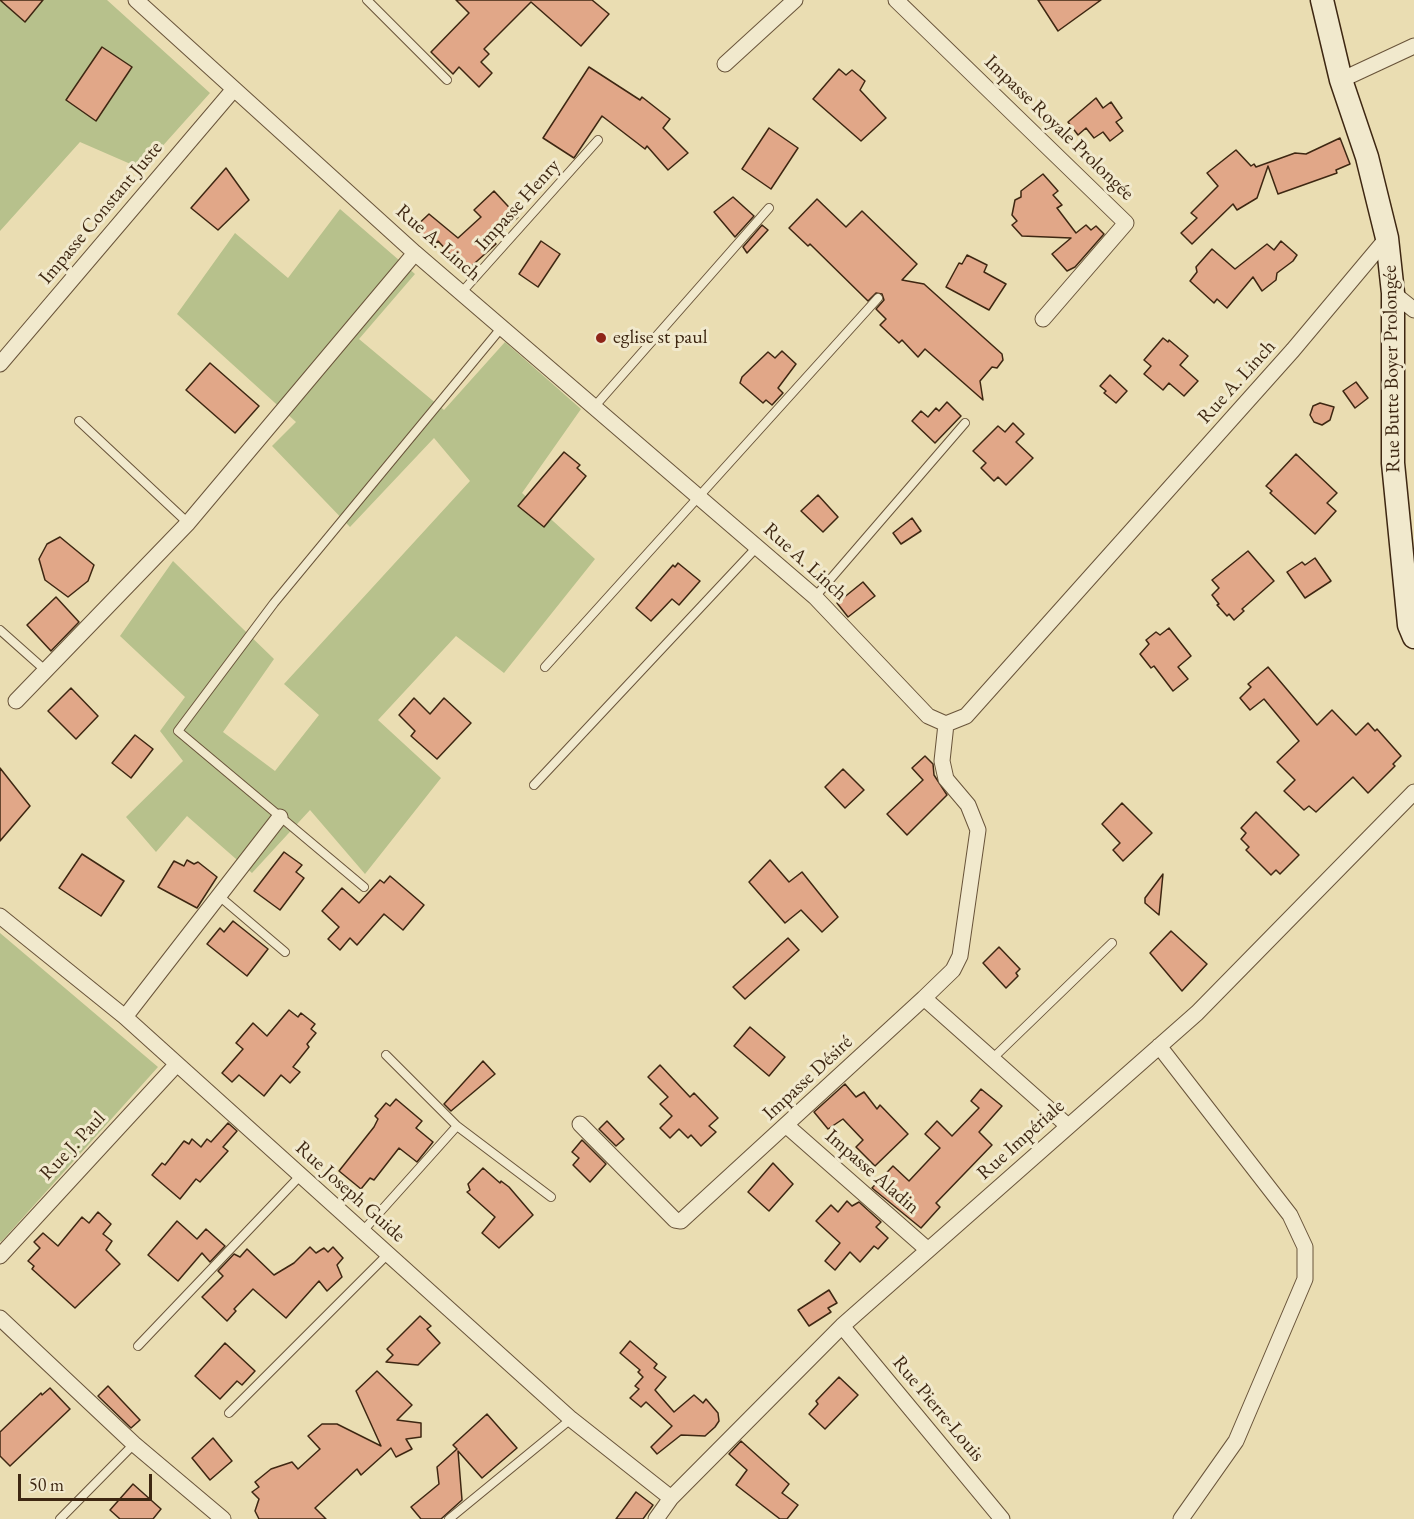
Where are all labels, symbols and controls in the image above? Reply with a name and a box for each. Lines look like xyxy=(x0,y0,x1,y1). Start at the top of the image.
street label: Impasse Royale Prolongée xyxy=(979,50,1139,206)
street label: Impasse Constant Juste xyxy=(34,137,168,289)
street label: Impasse Henry xyxy=(471,154,565,256)
street label: Rue A. Linch xyxy=(391,200,485,286)
street label: Rue Butte Boyer Prolongée xyxy=(1378,265,1406,473)
place label: eglise st paul xyxy=(613,326,707,350)
marker: eglise st paul xyxy=(594,331,608,345)
street label: Rue A. Linch xyxy=(1193,335,1281,429)
street label: Rue A. Linch xyxy=(758,518,852,606)
street label: Impasse Désiré xyxy=(758,1030,858,1126)
street label: Rue Impériale xyxy=(972,1095,1070,1185)
street label: Rue J. Paul xyxy=(35,1107,111,1185)
street label: Impasse Aladin xyxy=(820,1124,924,1220)
street label: Rue Joseph Guide xyxy=(290,1136,410,1248)
street label: Rue Pierre-Louis xyxy=(887,1351,989,1467)
scale bar xyxy=(21,1462,154,1500)
text: 50 m xyxy=(29,1473,64,1496)

